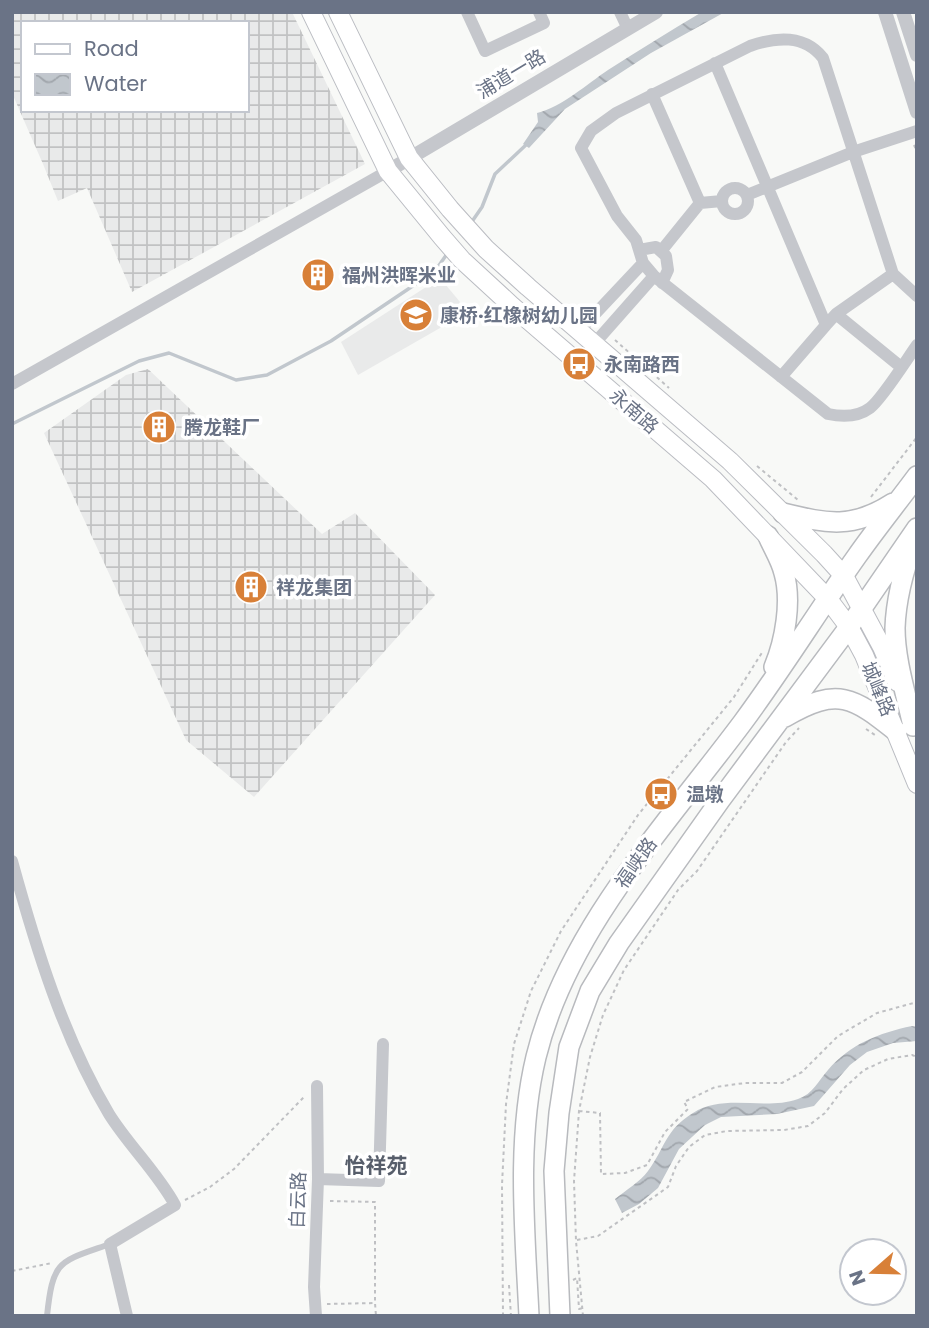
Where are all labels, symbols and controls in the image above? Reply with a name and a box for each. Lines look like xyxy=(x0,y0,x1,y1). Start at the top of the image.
legend xyxy=(21,21,248,112)
text: Road xyxy=(84,34,139,63)
street label: 浦道一路 xyxy=(471,43,551,105)
text: Water xyxy=(84,69,147,98)
building icon: 福州洪晖米业 xyxy=(299,256,337,294)
place label: 福州洪晖米业 xyxy=(342,262,456,289)
school or university icon: 康桥·红橡树幼儿园 xyxy=(397,296,435,334)
place label: 康桥·红橡树幼儿园 xyxy=(440,302,598,329)
bus stop icon: 永南路西 xyxy=(560,345,598,383)
place label: 永南路西 xyxy=(604,351,680,378)
street label: 永南路 xyxy=(604,382,664,440)
building icon: 腾龙鞋厂 xyxy=(140,408,178,446)
place label: 腾龙鞋厂 xyxy=(184,414,260,441)
building icon: 祥龙集团 xyxy=(232,568,270,606)
place label: 祥龙集团 xyxy=(276,574,352,601)
street label: 城峰路 xyxy=(854,657,902,721)
bus stop icon: 温墩 xyxy=(642,775,680,813)
place label: 温墩 xyxy=(686,781,724,808)
street label: 福峡路 xyxy=(609,832,663,894)
district label: 怡祥苑 xyxy=(345,1151,408,1180)
street label: 白云路 xyxy=(284,1171,312,1229)
north arrow xyxy=(838,1237,908,1307)
text: N xyxy=(842,1266,873,1289)

